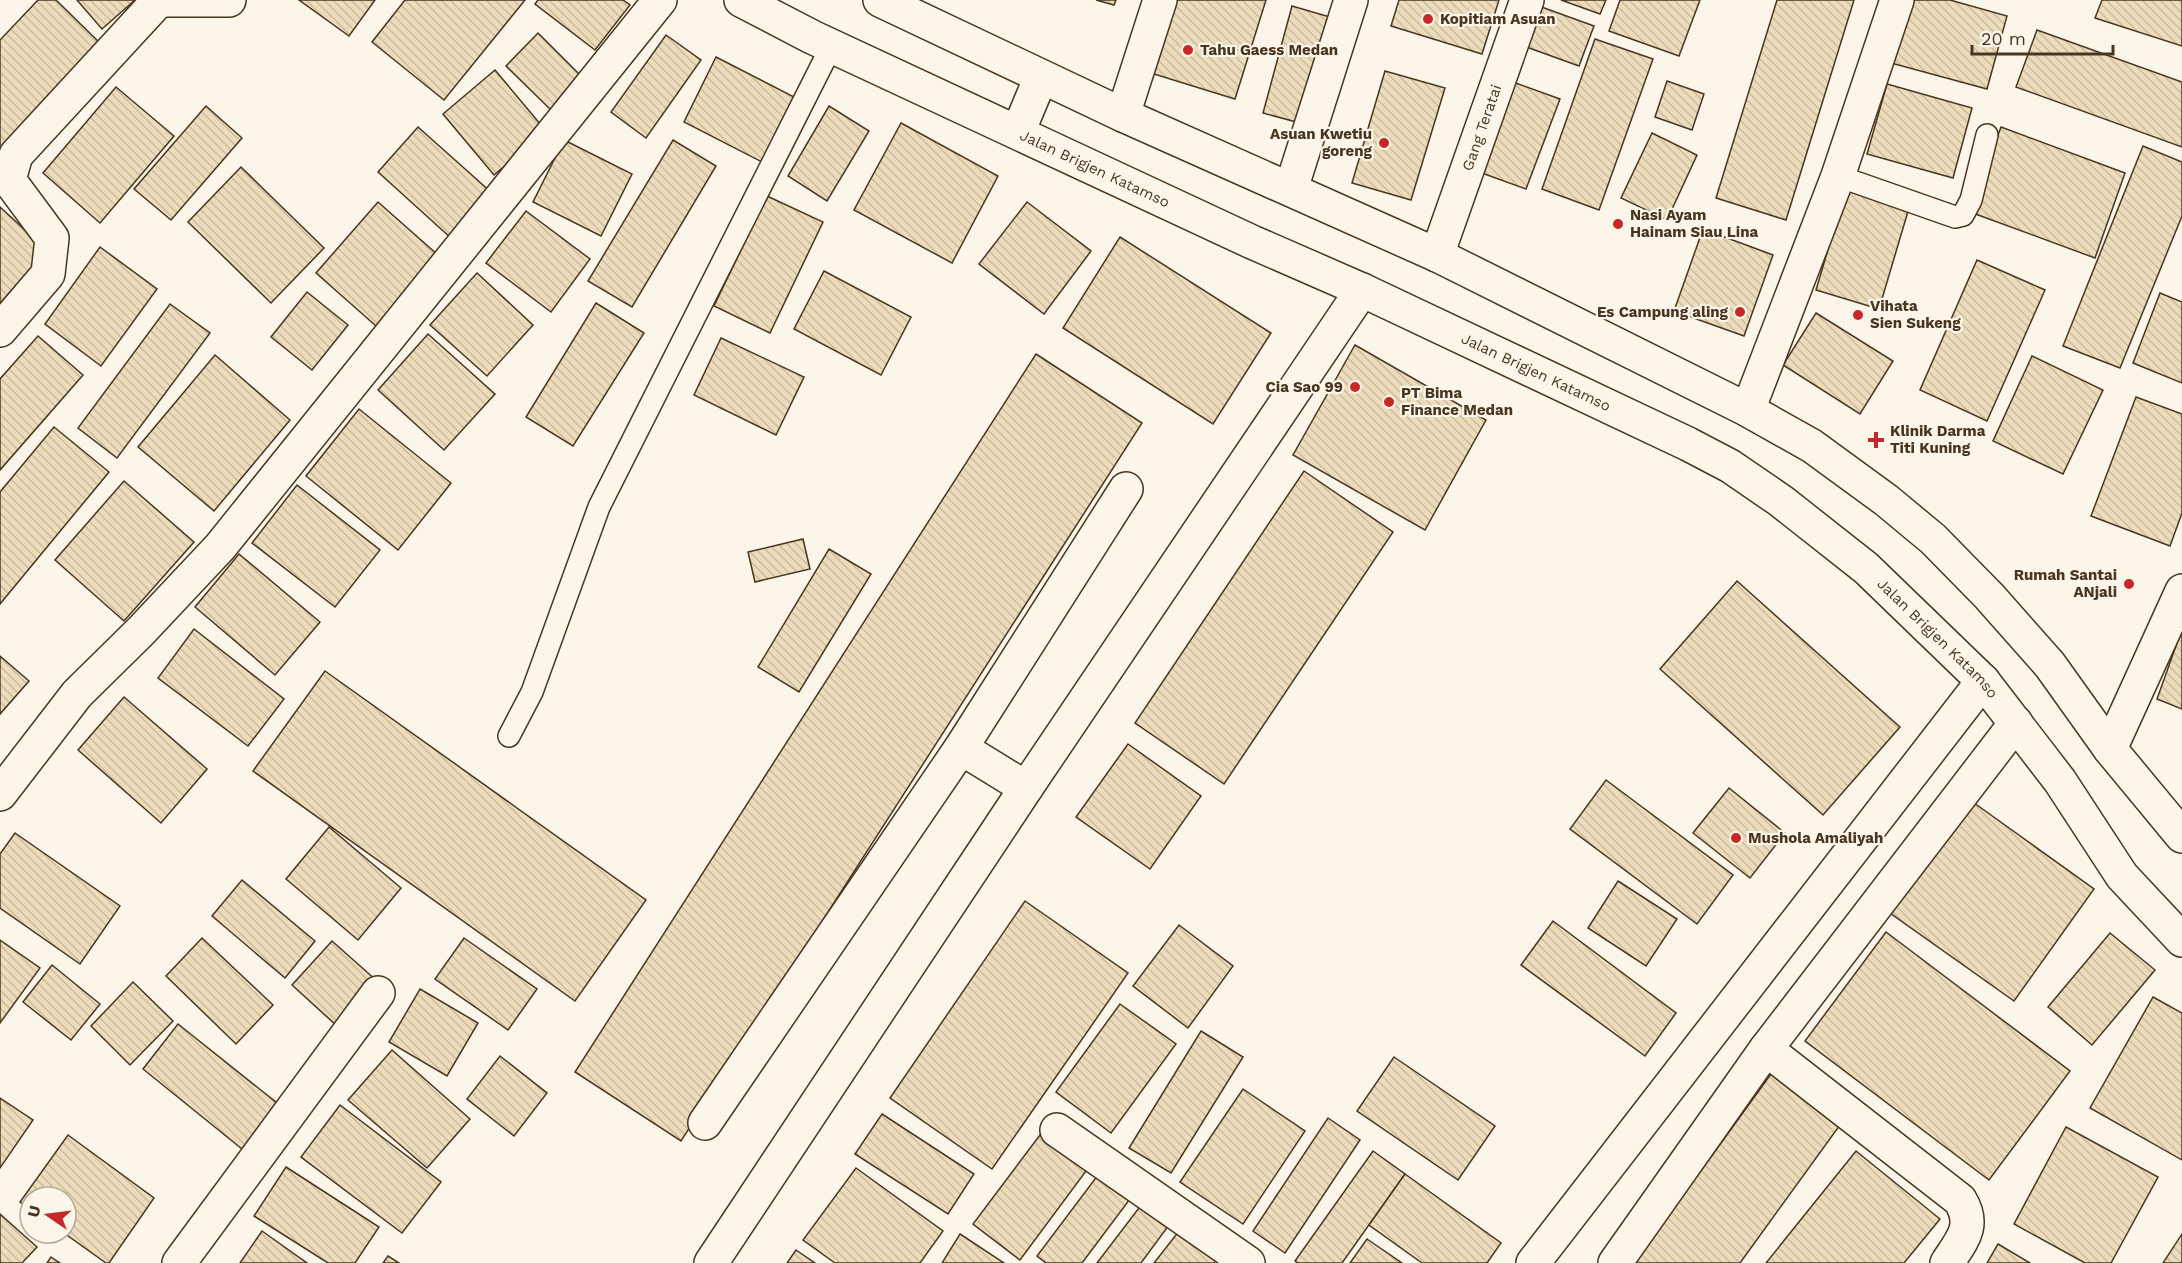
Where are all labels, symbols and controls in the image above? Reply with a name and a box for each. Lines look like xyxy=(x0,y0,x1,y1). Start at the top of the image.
place label: Kopitiam Asuan xyxy=(1440,10,1556,28)
marker: Kopitiam Asuan xyxy=(1421,12,1435,26)
scale bar xyxy=(1972,18,2113,56)
text: 20 m xyxy=(1981,28,2026,49)
place label: Tahu Gaess Medan xyxy=(1200,41,1338,59)
marker: Tahu Gaess Medan xyxy=(1181,43,1195,57)
street label: Gang Teratai xyxy=(1458,82,1505,173)
place label: Asuan Kwetiu goreng xyxy=(1270,125,1373,160)
street label: Jalan Brigjen Katamso xyxy=(1017,126,1172,211)
marker: Asuan Kwetiu goreng xyxy=(1377,136,1391,150)
place label: Nasi Ayam Hainam Siau Lina xyxy=(1630,206,1758,241)
marker: Nasi Ayam Hainam Siau Lina xyxy=(1611,217,1625,231)
place label: Vihata Sien Sukeng xyxy=(1870,297,1961,332)
place label: Es Campung aling xyxy=(1597,303,1729,321)
marker: Es Campung aling xyxy=(1733,305,1747,319)
marker: Vihata Sien Sukeng xyxy=(1851,308,1865,322)
street label: Jalan Brigjen Katamso xyxy=(1458,329,1614,415)
place label: Cia Sao 99 xyxy=(1266,378,1343,396)
marker: Cia Sao 99 xyxy=(1348,380,1362,394)
place label: PT Bima Finance Medan xyxy=(1401,384,1513,419)
marker: PT Bima Finance Medan xyxy=(1382,395,1396,409)
place label: Klinik Darma Titi Kuning xyxy=(1890,422,1986,457)
marker: Klinik Darma Titi Kuning xyxy=(1867,431,1885,449)
place label: Rumah Santai ANjali xyxy=(2014,566,2117,601)
street label: Jalan Brigjen Katamso xyxy=(1873,575,2002,702)
marker: Rumah Santai ANjali xyxy=(2122,577,2136,591)
place label: Mushola Amaliyah xyxy=(1748,829,1883,847)
marker: Mushola Amaliyah xyxy=(1729,831,1743,845)
north arrow xyxy=(18,1185,78,1245)
text: U xyxy=(23,1204,45,1219)

